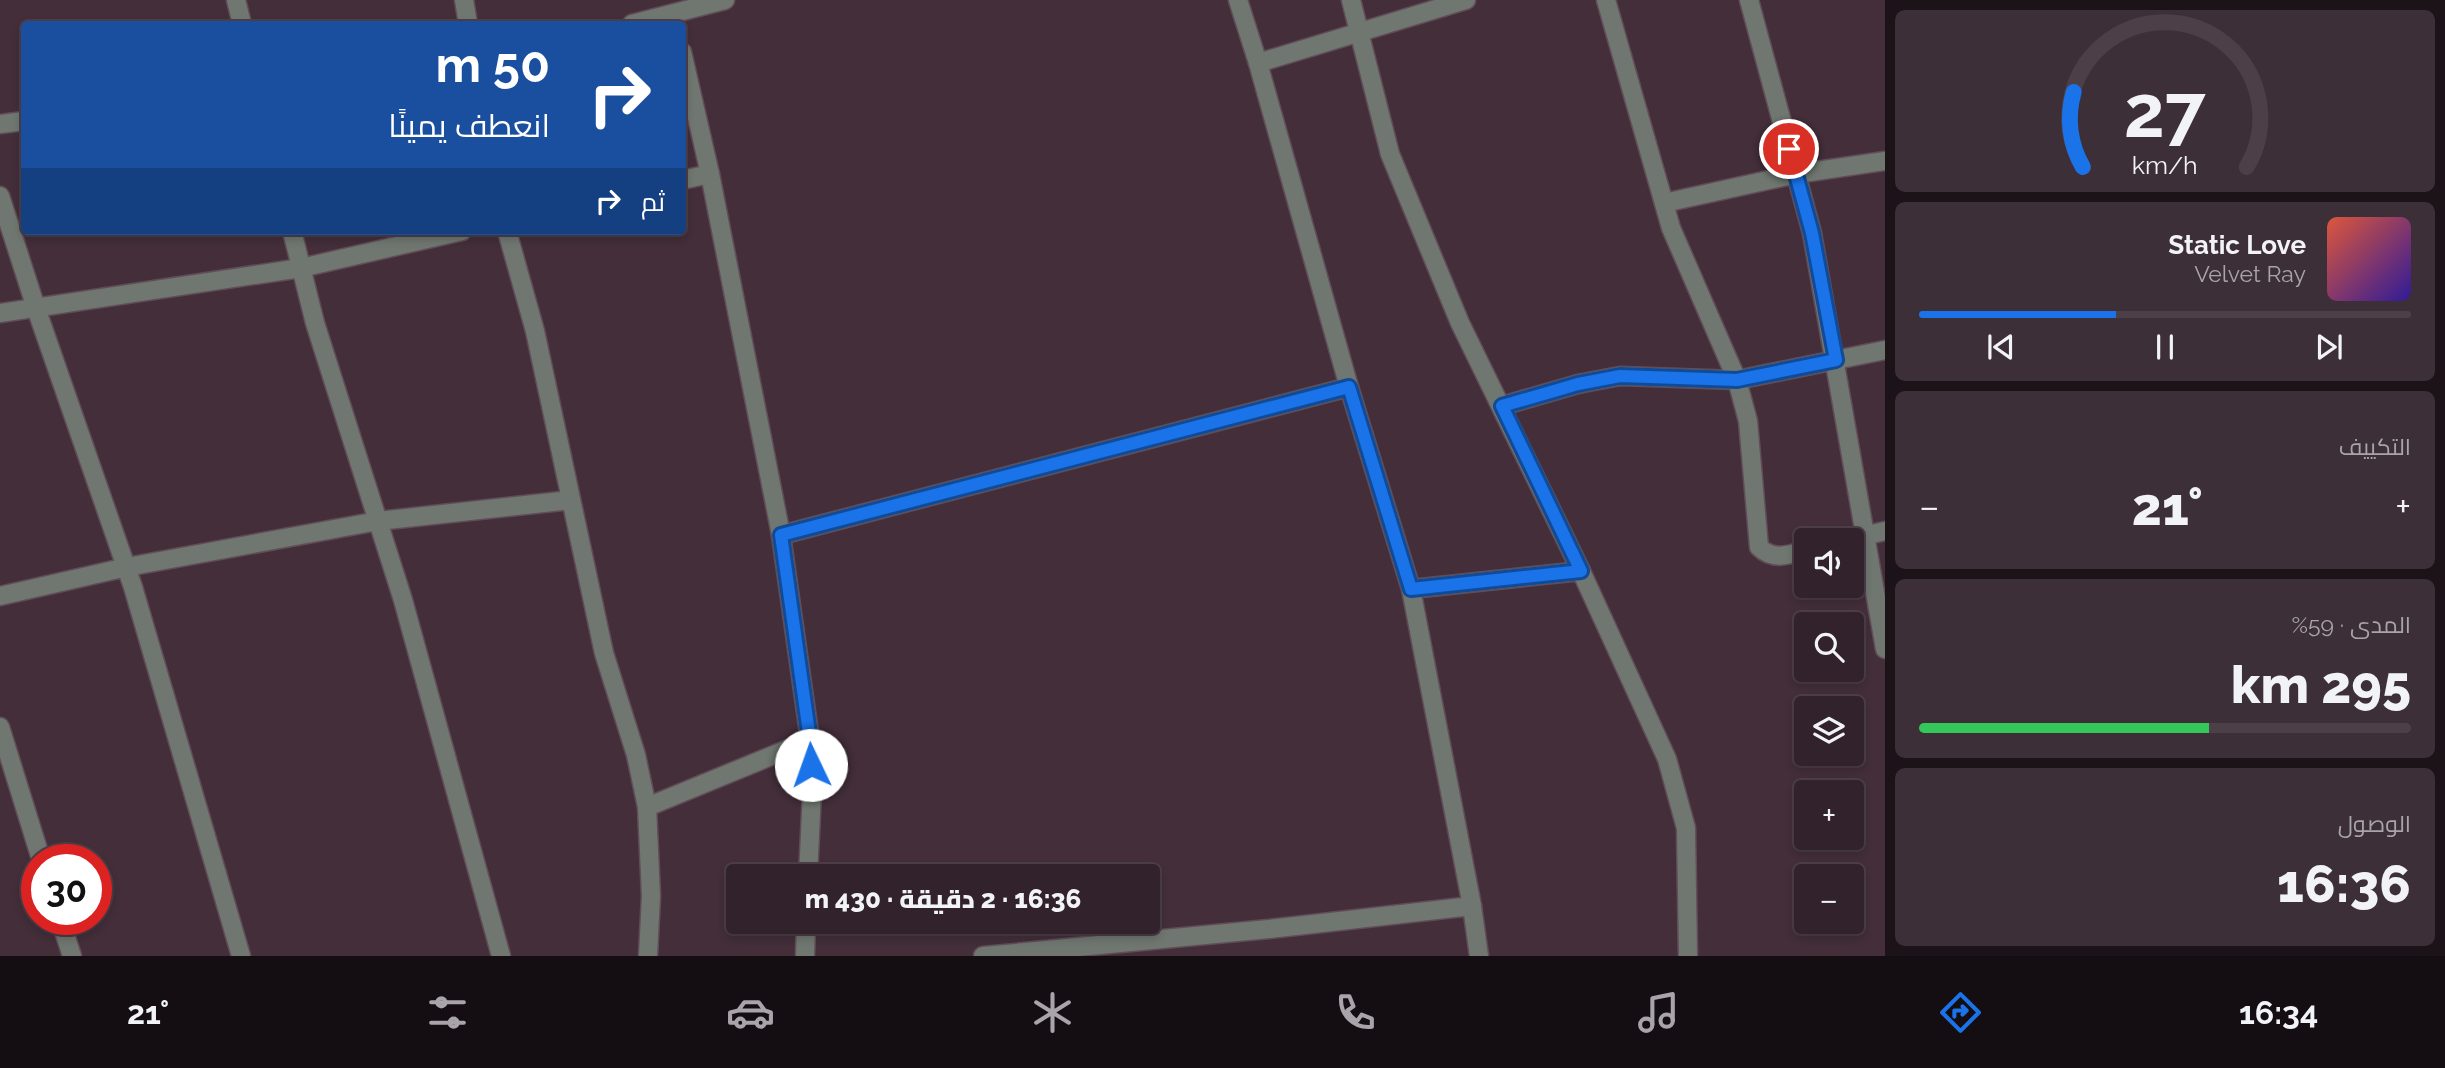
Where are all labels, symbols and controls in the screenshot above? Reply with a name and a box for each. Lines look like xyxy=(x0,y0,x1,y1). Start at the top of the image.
text: 50 m xyxy=(435,36,550,93)
icon: right xyxy=(574,49,665,140)
text: 27 xyxy=(2124,69,2206,154)
text: انعطف يمينًا xyxy=(388,107,550,144)
pin xyxy=(1759,119,1819,179)
icon: arrive xyxy=(1770,130,1808,168)
text: km/h xyxy=(2132,150,2198,180)
icon: right xyxy=(589,182,627,220)
text: ثم xyxy=(641,187,665,217)
text: Static Love xyxy=(2168,230,2306,260)
text: Velvet Ray xyxy=(2194,260,2306,287)
icon: previous xyxy=(1982,328,2020,366)
icon: pause xyxy=(2146,328,2184,366)
icon: next xyxy=(2310,328,2348,366)
text: التكييف xyxy=(2339,433,2411,460)
text: 21° xyxy=(2132,476,2203,537)
text: − xyxy=(1919,484,1939,529)
text: + xyxy=(2395,484,2411,529)
map controls xyxy=(1794,528,1864,934)
button: sound xyxy=(1794,528,1864,598)
text: المدى · 59% xyxy=(2292,611,2411,638)
button: search xyxy=(1794,612,1864,682)
text: 295 km xyxy=(2231,654,2411,715)
button: layers xyxy=(1794,696,1864,766)
position arrow xyxy=(774,728,848,802)
button: + xyxy=(1794,780,1864,850)
text: الوصول xyxy=(2338,810,2411,837)
speed limit sign: 30 xyxy=(21,844,112,935)
text: 16:36 xyxy=(2277,853,2411,914)
button: − xyxy=(1794,864,1864,934)
text: 16:36 · 2 دقيقة · 430 m xyxy=(805,884,1081,914)
icon: filters xyxy=(423,988,472,1037)
icon: car xyxy=(726,988,775,1037)
icon: climate xyxy=(1028,988,1077,1037)
icon: phone xyxy=(1331,988,1380,1037)
icon: music xyxy=(1634,988,1683,1037)
icon: directions xyxy=(1936,988,1985,1037)
text: 21° xyxy=(127,994,169,1031)
text: 16:34 xyxy=(2239,994,2318,1031)

